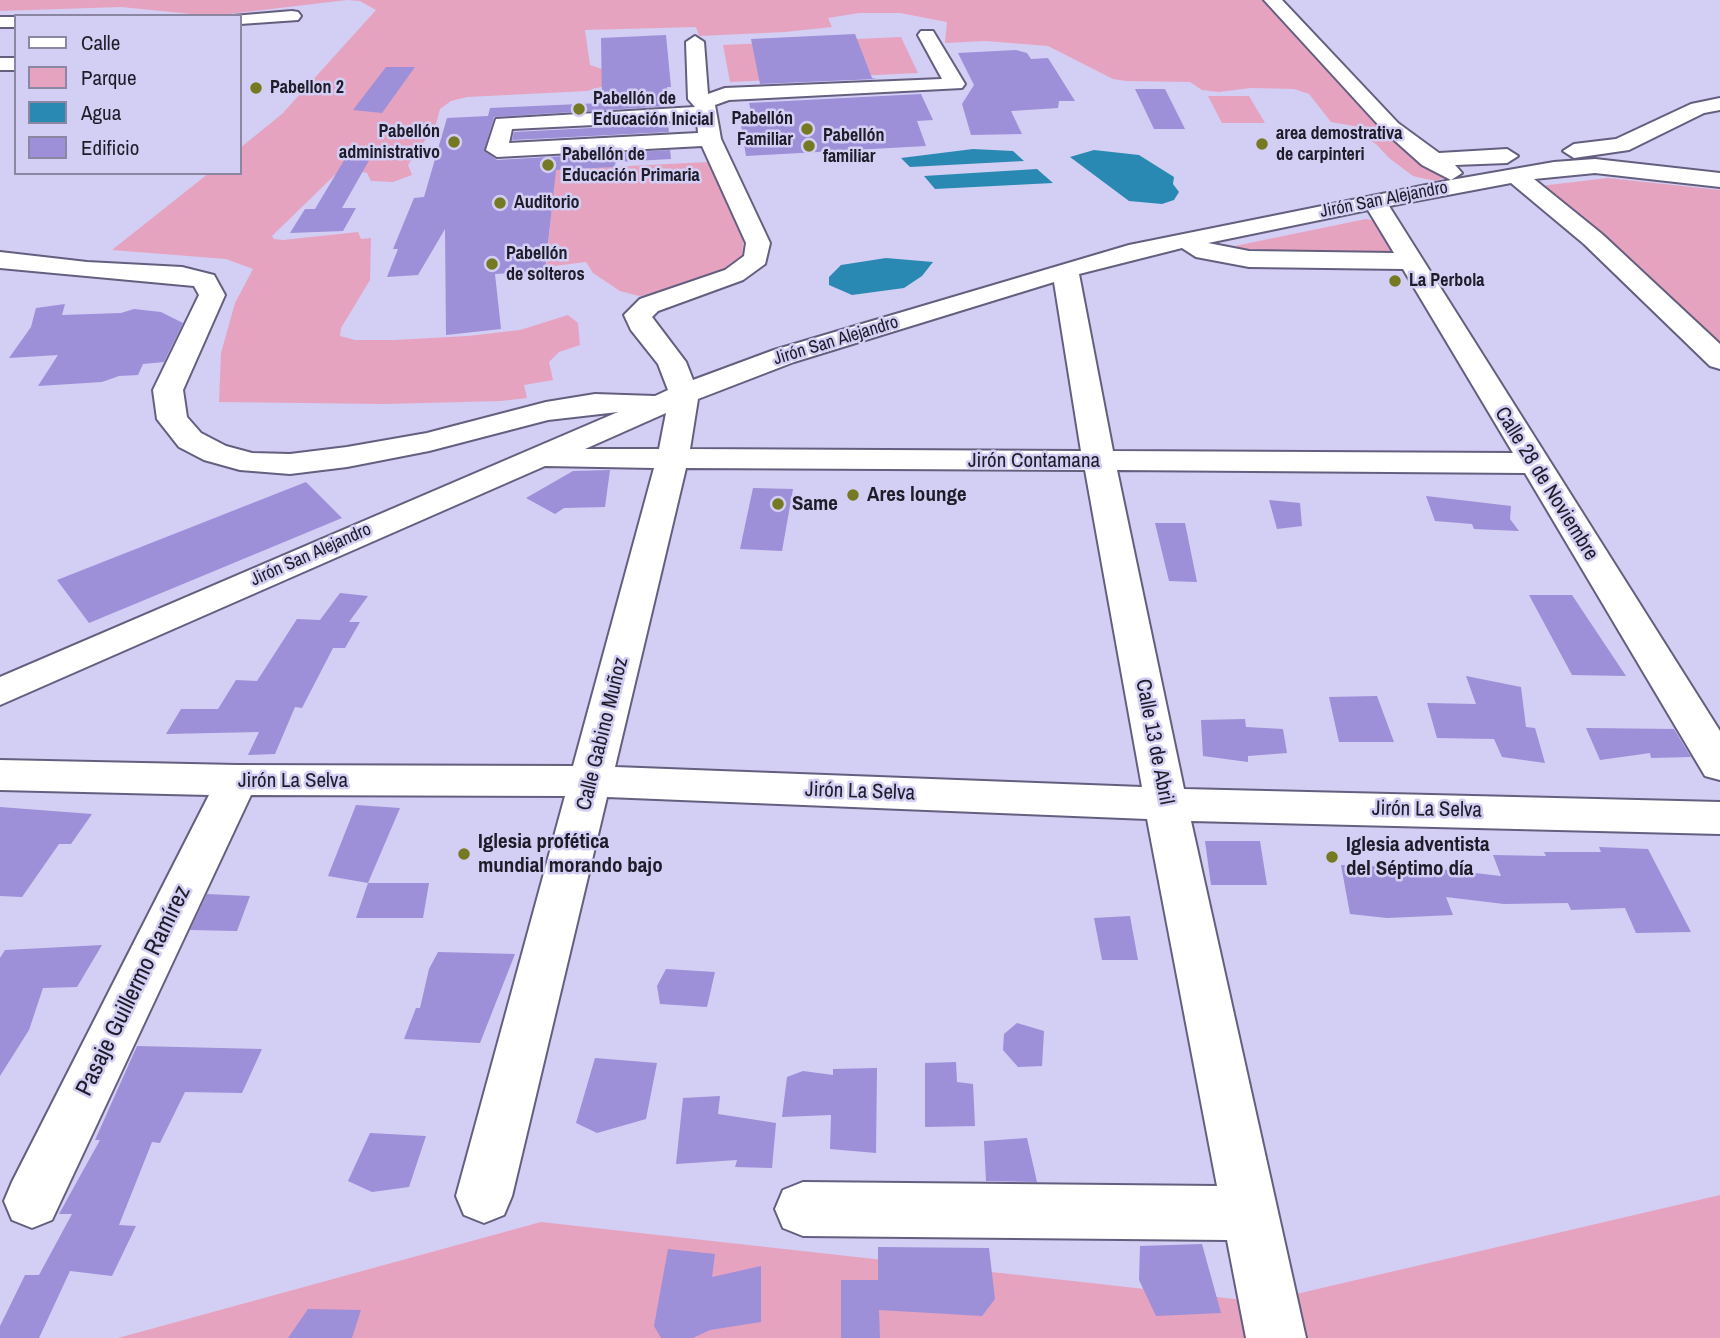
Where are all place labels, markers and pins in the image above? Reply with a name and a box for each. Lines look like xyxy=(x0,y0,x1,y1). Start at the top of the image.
place label: Pabellon 2 xyxy=(270,77,344,99)
marker: Pabellon 2 xyxy=(248,80,264,96)
place label: Pabellón de Educación Inicial xyxy=(593,88,714,130)
marker: Pabellón de Educación Inicial xyxy=(571,101,587,117)
place label: Pabellón Familiar xyxy=(731,108,793,150)
place label: Pabellón administrativo xyxy=(339,121,440,164)
marker: Pabellón Familiar xyxy=(799,121,815,137)
place label: area demostrativa de carpinteri xyxy=(1276,123,1402,166)
place label: Pabellón familiar xyxy=(823,125,885,168)
marker: Pabellón administrativo xyxy=(446,134,462,150)
marker: area demostrativa de carpinteri xyxy=(1254,136,1270,152)
marker: Pabellón familiar xyxy=(801,138,817,154)
place label: Pabellón de Educación Primaria xyxy=(562,144,700,186)
marker: Pabellón de Educación Primaria xyxy=(540,157,556,173)
place label: Auditorio xyxy=(514,192,580,214)
marker: Auditorio xyxy=(492,195,508,211)
place label: Pabellón de solteros xyxy=(506,243,585,286)
marker: Pabellón de solteros xyxy=(484,256,500,272)
place label: La Perbola xyxy=(1409,270,1484,292)
marker: La Perbola xyxy=(1387,273,1403,289)
place label: Ares lounge xyxy=(867,482,967,508)
marker: Ares lounge xyxy=(845,487,861,503)
place label: Same xyxy=(792,491,838,517)
marker: Same xyxy=(770,496,786,512)
place label: Iglesia profética mundial morando bajo xyxy=(478,829,663,879)
place label: Iglesia adventista del Séptimo día xyxy=(1346,832,1490,882)
marker: Iglesia profética mundial morando bajo xyxy=(456,846,472,862)
marker: Iglesia adventista del Séptimo día xyxy=(1324,849,1340,865)

